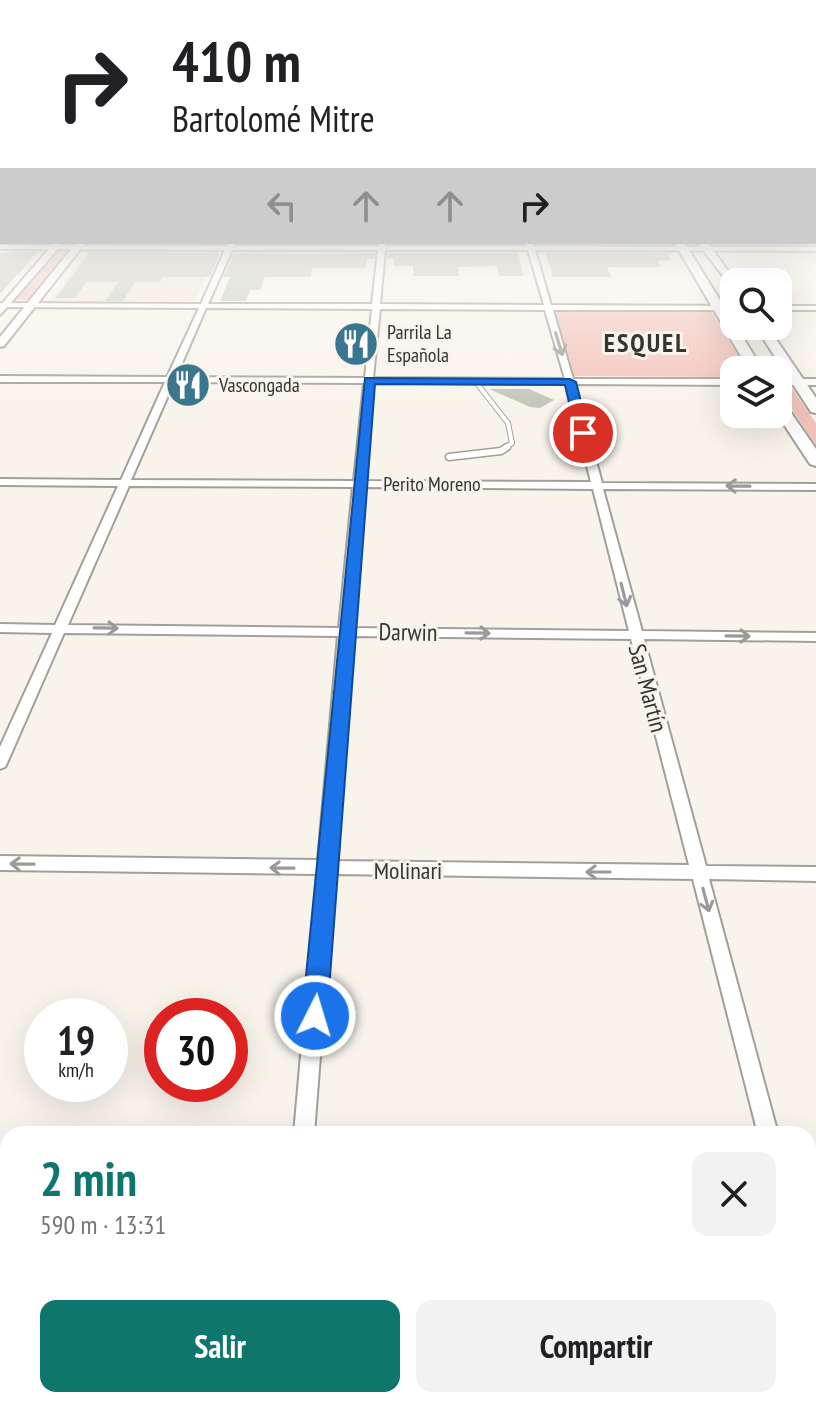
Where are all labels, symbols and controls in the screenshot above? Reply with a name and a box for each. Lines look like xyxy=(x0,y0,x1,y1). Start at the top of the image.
text: 410 m xyxy=(172,25,301,97)
icon: right xyxy=(40,32,144,136)
text: Bartolomé Mitre xyxy=(172,95,375,142)
icon: left xyxy=(260,184,304,228)
icon: ahead xyxy=(344,184,388,228)
icon: ahead xyxy=(428,184,472,228)
icon: right xyxy=(512,184,556,228)
map controls xyxy=(720,268,792,428)
button: search xyxy=(720,268,792,340)
place label: Parrila La Española xyxy=(387,319,452,368)
restaurant icon: Parrila La Española xyxy=(332,320,380,368)
district label: ESQUEL xyxy=(604,326,688,359)
one-way arrow xyxy=(552,330,567,356)
button: layers xyxy=(720,356,792,428)
restaurant icon: Vascongada xyxy=(164,361,212,409)
place label: Vascongada xyxy=(218,372,300,398)
pin xyxy=(549,399,617,467)
icon: arrive xyxy=(561,411,605,455)
street label: Perito Moreno xyxy=(383,471,481,497)
one-way arrow xyxy=(725,478,752,493)
one-way arrow xyxy=(617,582,632,608)
street label: Darwin xyxy=(378,616,438,648)
one-way arrow xyxy=(92,621,119,636)
one-way arrow xyxy=(464,625,491,641)
one-way arrow xyxy=(724,628,751,644)
street label: San Martín xyxy=(621,641,675,735)
street label: Molinari xyxy=(374,855,442,886)
one-way arrow xyxy=(9,856,36,871)
one-way arrow xyxy=(269,861,296,876)
one-way arrow xyxy=(585,864,612,880)
one-way arrow xyxy=(700,887,715,913)
position arrow xyxy=(273,974,357,1058)
speed limit sign: 30 xyxy=(144,998,248,1102)
text: 19 xyxy=(57,1014,95,1066)
text: km/h xyxy=(58,1057,94,1083)
text: 2 min xyxy=(40,1147,137,1209)
button: close xyxy=(692,1152,776,1236)
text: 590 m · 13:31 xyxy=(40,1208,166,1241)
button: Salir xyxy=(40,1300,400,1392)
button: Compartir xyxy=(416,1300,776,1392)

